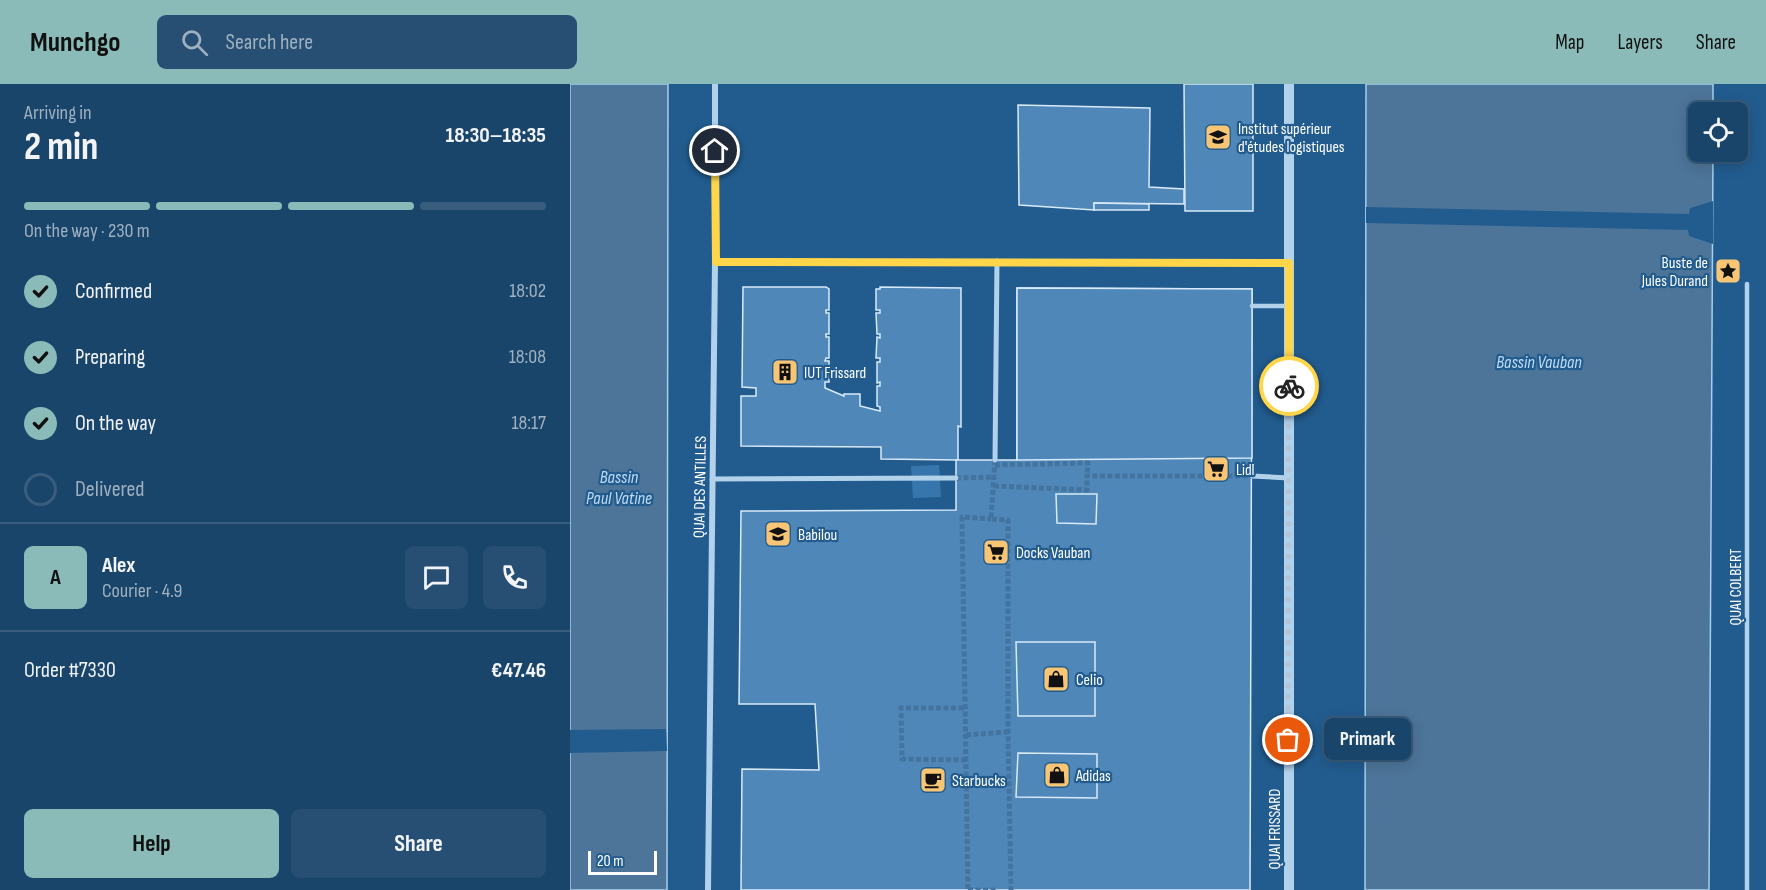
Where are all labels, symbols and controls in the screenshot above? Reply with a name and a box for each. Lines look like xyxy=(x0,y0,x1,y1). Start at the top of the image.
search box xyxy=(157,15,577,69)
text: Munchgo xyxy=(30,26,121,59)
icon: search xyxy=(178,26,211,59)
text: Search here xyxy=(226,29,313,56)
text: Map xyxy=(1555,30,1584,55)
text: Layers xyxy=(1617,30,1663,55)
text: Share xyxy=(1696,30,1736,55)
text: Arriving in xyxy=(24,101,92,125)
map controls xyxy=(1688,102,1748,162)
button: locate xyxy=(1688,102,1748,162)
place label: Institut supérieur d'études logistiques xyxy=(1238,120,1345,157)
text: 18:30–18:35 xyxy=(446,122,546,149)
school or university icon: Institut supérieur d'études logistiques xyxy=(1203,122,1233,152)
text: 2 min xyxy=(24,124,98,171)
pin xyxy=(689,125,740,176)
icon: home xyxy=(698,134,731,167)
text: On the way · 230 m xyxy=(24,219,150,243)
place label: Buste de Jules Durand xyxy=(1641,254,1708,291)
place icon: Buste de Jules Durand xyxy=(1713,256,1743,286)
icon: check xyxy=(24,275,57,308)
text: Confirmed xyxy=(75,278,152,305)
text: 18:02 xyxy=(509,279,546,303)
icon: check xyxy=(24,341,57,374)
text: Preparing xyxy=(75,344,145,371)
text: 18:08 xyxy=(509,345,546,369)
water label: Bassin Vauban xyxy=(1496,352,1582,373)
courier xyxy=(1259,356,1319,416)
building icon: IUT Frissard xyxy=(770,357,800,387)
place label: IUT Frissard xyxy=(804,364,866,383)
icon: bike xyxy=(1273,370,1306,403)
icon: check xyxy=(24,407,57,440)
text: On the way xyxy=(75,410,156,437)
text: 18:17 xyxy=(512,411,546,435)
street label: QUAI DES ANTILLES xyxy=(690,436,711,538)
supermarket icon: Lidl xyxy=(1201,454,1231,484)
place label: Lidl xyxy=(1236,461,1255,480)
water label: Bassin Paul Vatine xyxy=(586,467,652,509)
text: Delivered xyxy=(75,476,144,503)
school or university icon: Babilou xyxy=(763,519,793,549)
place label: Babilou xyxy=(798,526,837,545)
supermarket icon: Docks Vauban xyxy=(981,537,1011,567)
place label: Docks Vauban xyxy=(1016,544,1090,563)
button: chat xyxy=(405,546,468,609)
button: phone xyxy=(483,546,546,609)
street label: QUAI COLBERT xyxy=(1727,548,1746,626)
text: Alex xyxy=(102,552,135,579)
text: A xyxy=(50,564,61,591)
text: Courier · 4.9 xyxy=(102,579,182,603)
text: Order #7330 xyxy=(24,657,116,684)
text: €47.46 xyxy=(491,657,546,684)
shop icon: Celio xyxy=(1041,664,1071,694)
place label: Celio xyxy=(1076,671,1103,690)
pin xyxy=(1262,714,1313,765)
callout: Primark xyxy=(1324,719,1411,761)
icon: bag xyxy=(1271,723,1304,756)
text: Primark xyxy=(1340,727,1395,751)
shop icon: Adidas xyxy=(1042,760,1072,790)
cafe icon: Starbucks xyxy=(918,765,948,795)
place label: Adidas xyxy=(1075,767,1111,786)
place label: Starbucks xyxy=(952,772,1006,791)
street label: QUAI FRISSARD xyxy=(1266,788,1285,869)
button: Help xyxy=(24,809,279,878)
button: Share xyxy=(291,809,546,878)
scale bar xyxy=(588,848,657,876)
text: 20 m xyxy=(597,852,624,871)

